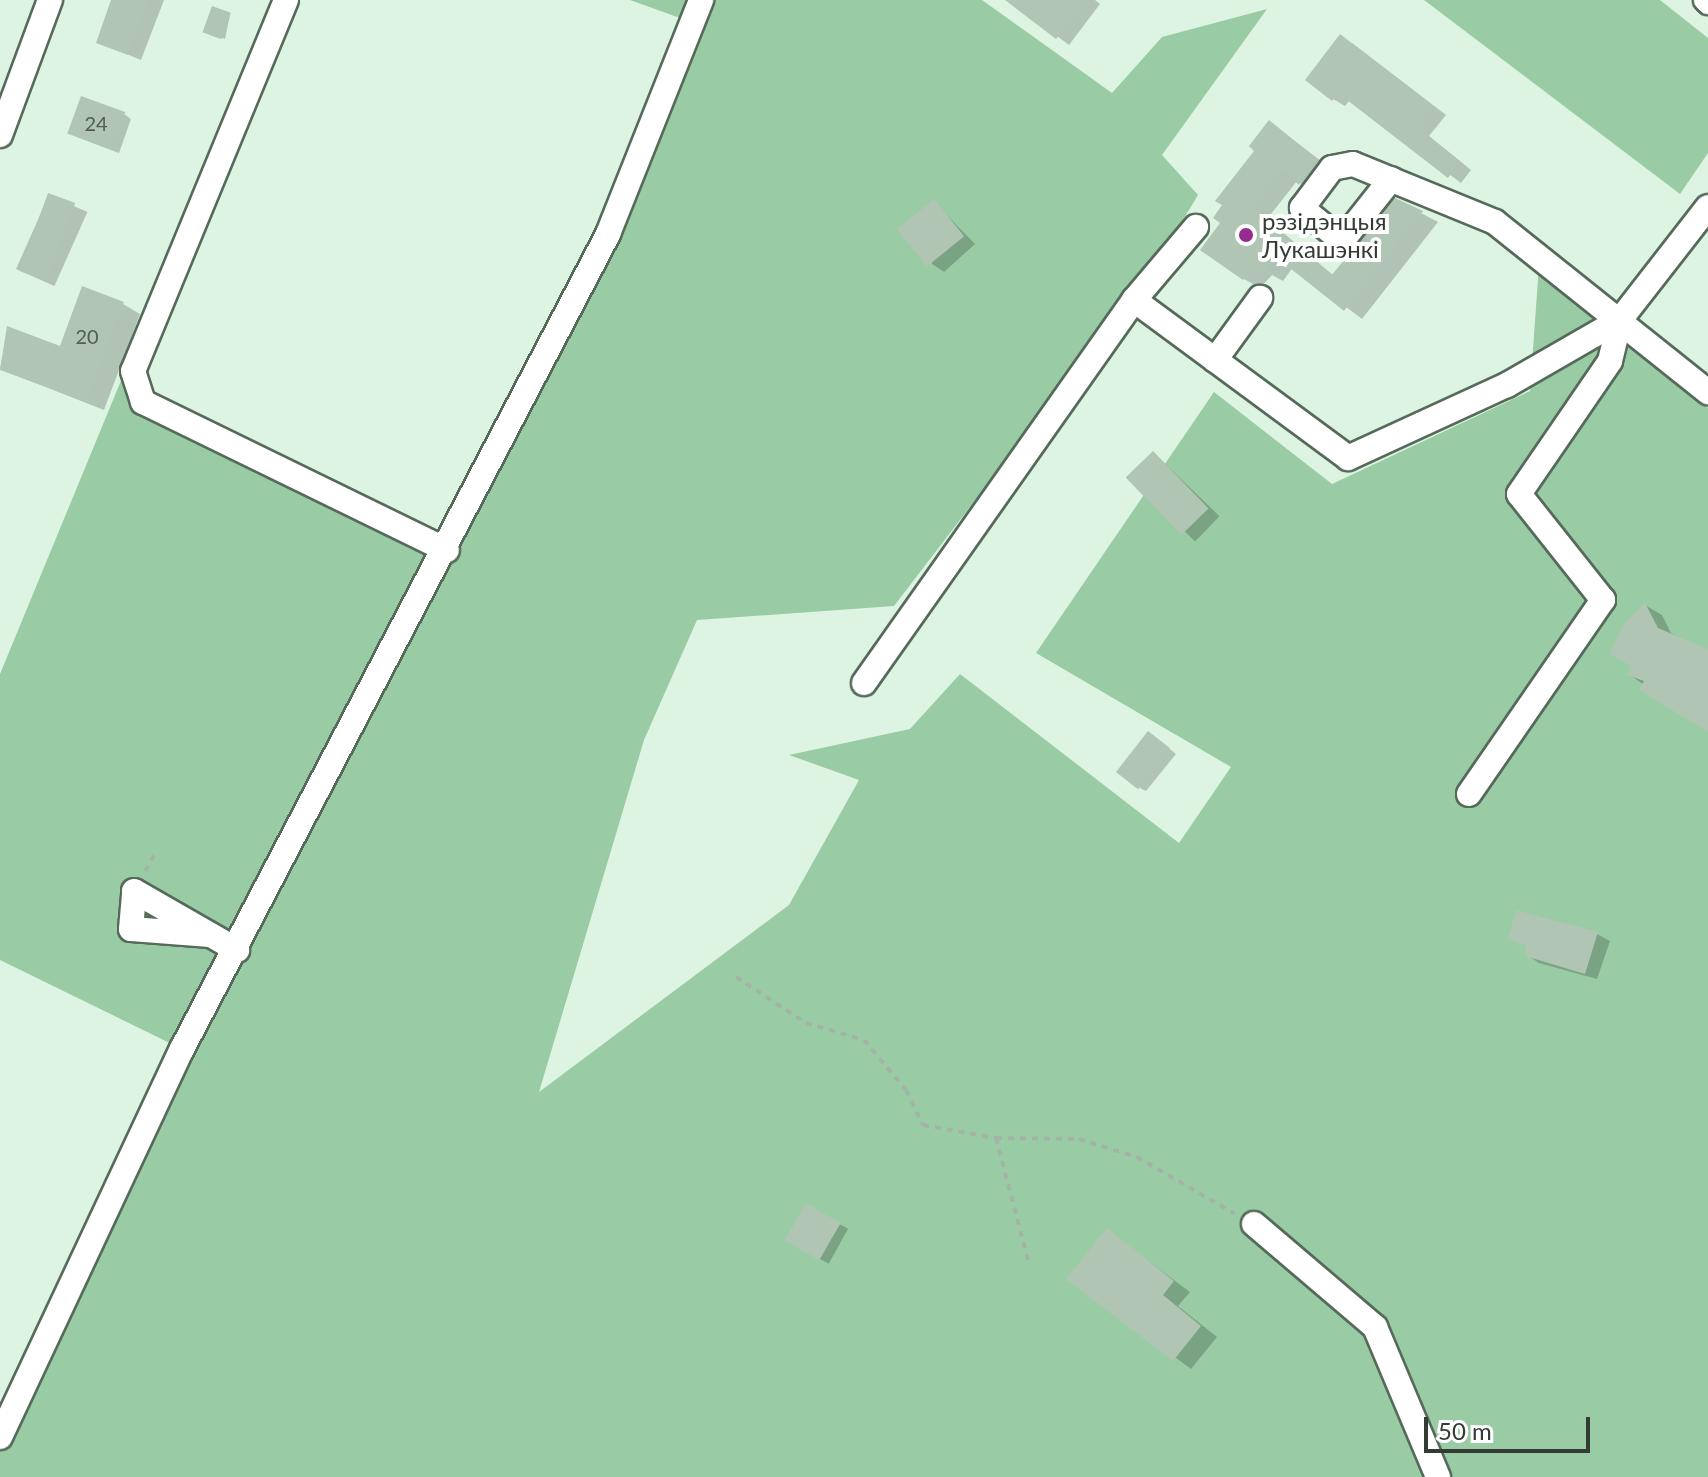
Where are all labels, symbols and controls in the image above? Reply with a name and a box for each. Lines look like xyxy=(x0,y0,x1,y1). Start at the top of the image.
house number: 24 xyxy=(84,111,108,135)
place label: рэзідэнцыя Лукашэнкі xyxy=(1262,207,1387,263)
marker: рэзідэнцыя Лукашэнкі xyxy=(1237,226,1255,244)
house number: 20 xyxy=(75,324,99,348)
scale bar xyxy=(1428,1401,1594,1451)
text: 50 m xyxy=(1438,1416,1492,1445)

